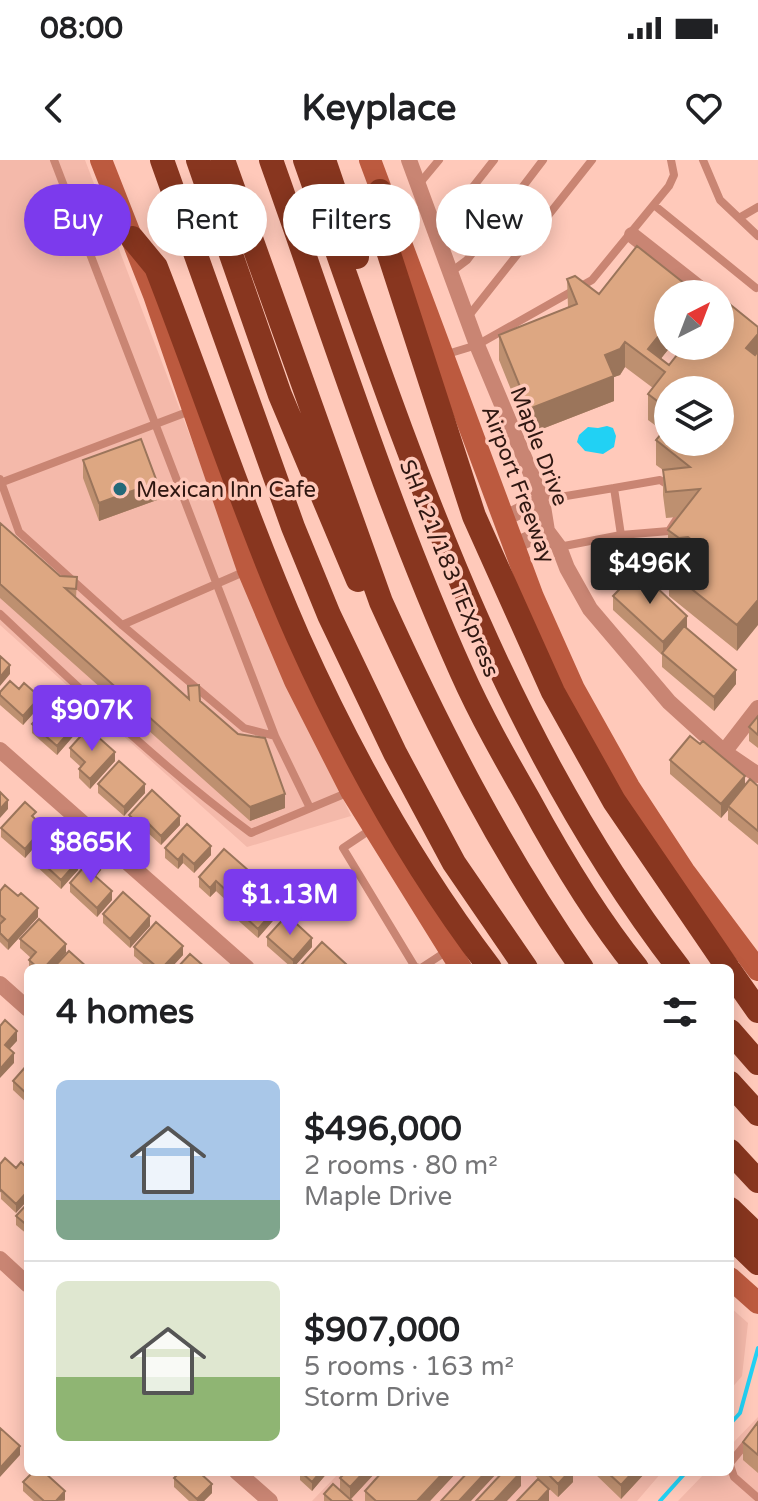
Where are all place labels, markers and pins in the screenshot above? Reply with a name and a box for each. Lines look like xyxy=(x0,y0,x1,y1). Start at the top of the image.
place label: Mexican Inn Cafe xyxy=(136,477,316,503)
marker: Mexican Inn Cafe xyxy=(111,480,129,498)
pin: $496K xyxy=(594,538,706,606)
pin: $907K xyxy=(36,685,148,753)
pin: $865K xyxy=(35,817,147,885)
pin: $1.13M xyxy=(225,869,355,937)

